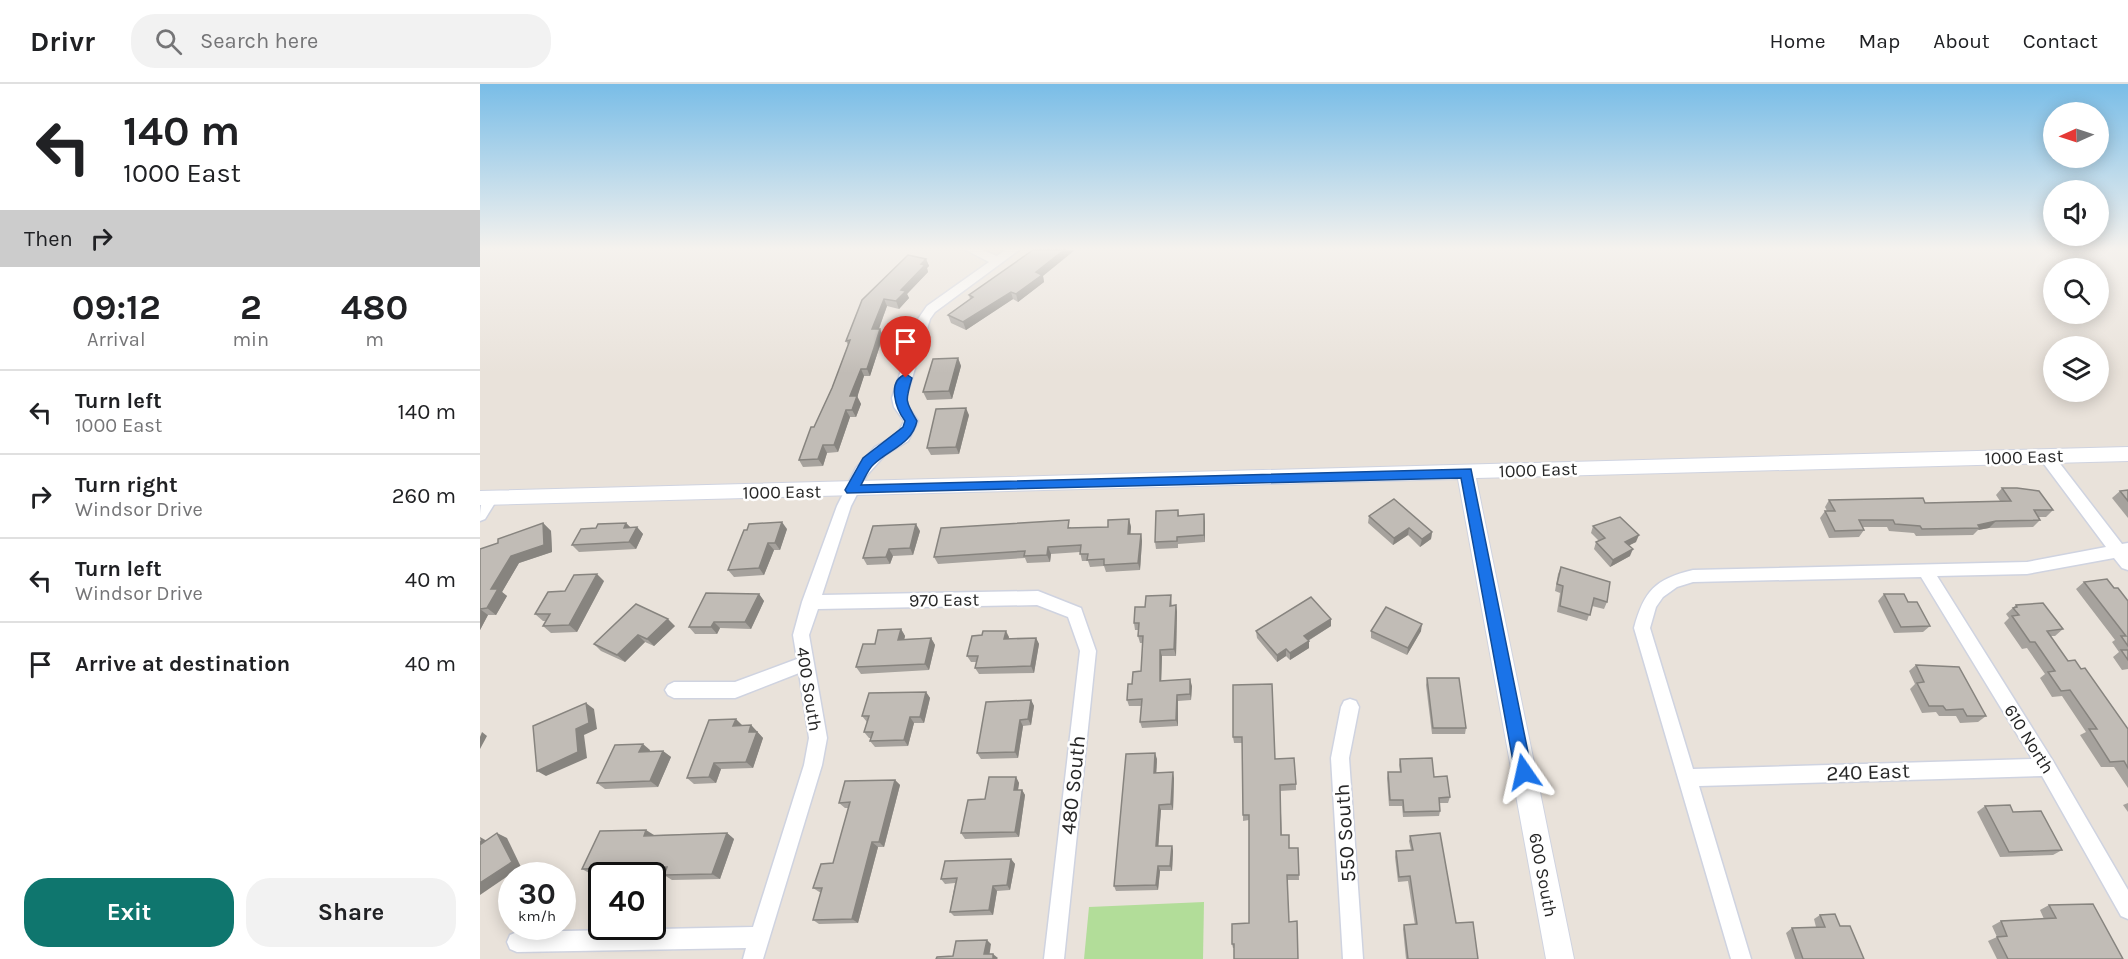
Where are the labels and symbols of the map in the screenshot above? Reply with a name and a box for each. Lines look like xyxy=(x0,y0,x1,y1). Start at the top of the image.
north arrow xyxy=(2043,102,2109,168)
pin xyxy=(880,316,931,378)
street label: 1000 East xyxy=(1984,445,2064,469)
street label: 1000 East xyxy=(1498,458,1578,482)
street label: 1000 East xyxy=(743,480,822,504)
street label: 970 East xyxy=(909,588,979,612)
street label: 400 South xyxy=(791,645,827,733)
street label: 610 North xyxy=(1999,700,2059,778)
street label: 480 South xyxy=(1056,734,1090,836)
position arrow xyxy=(1492,740,1556,804)
street label: 240 East xyxy=(1826,759,1910,785)
street label: 550 South xyxy=(1330,783,1360,883)
street label: 600 South xyxy=(1524,831,1562,919)
speed limit sign: 40 xyxy=(588,862,666,940)

